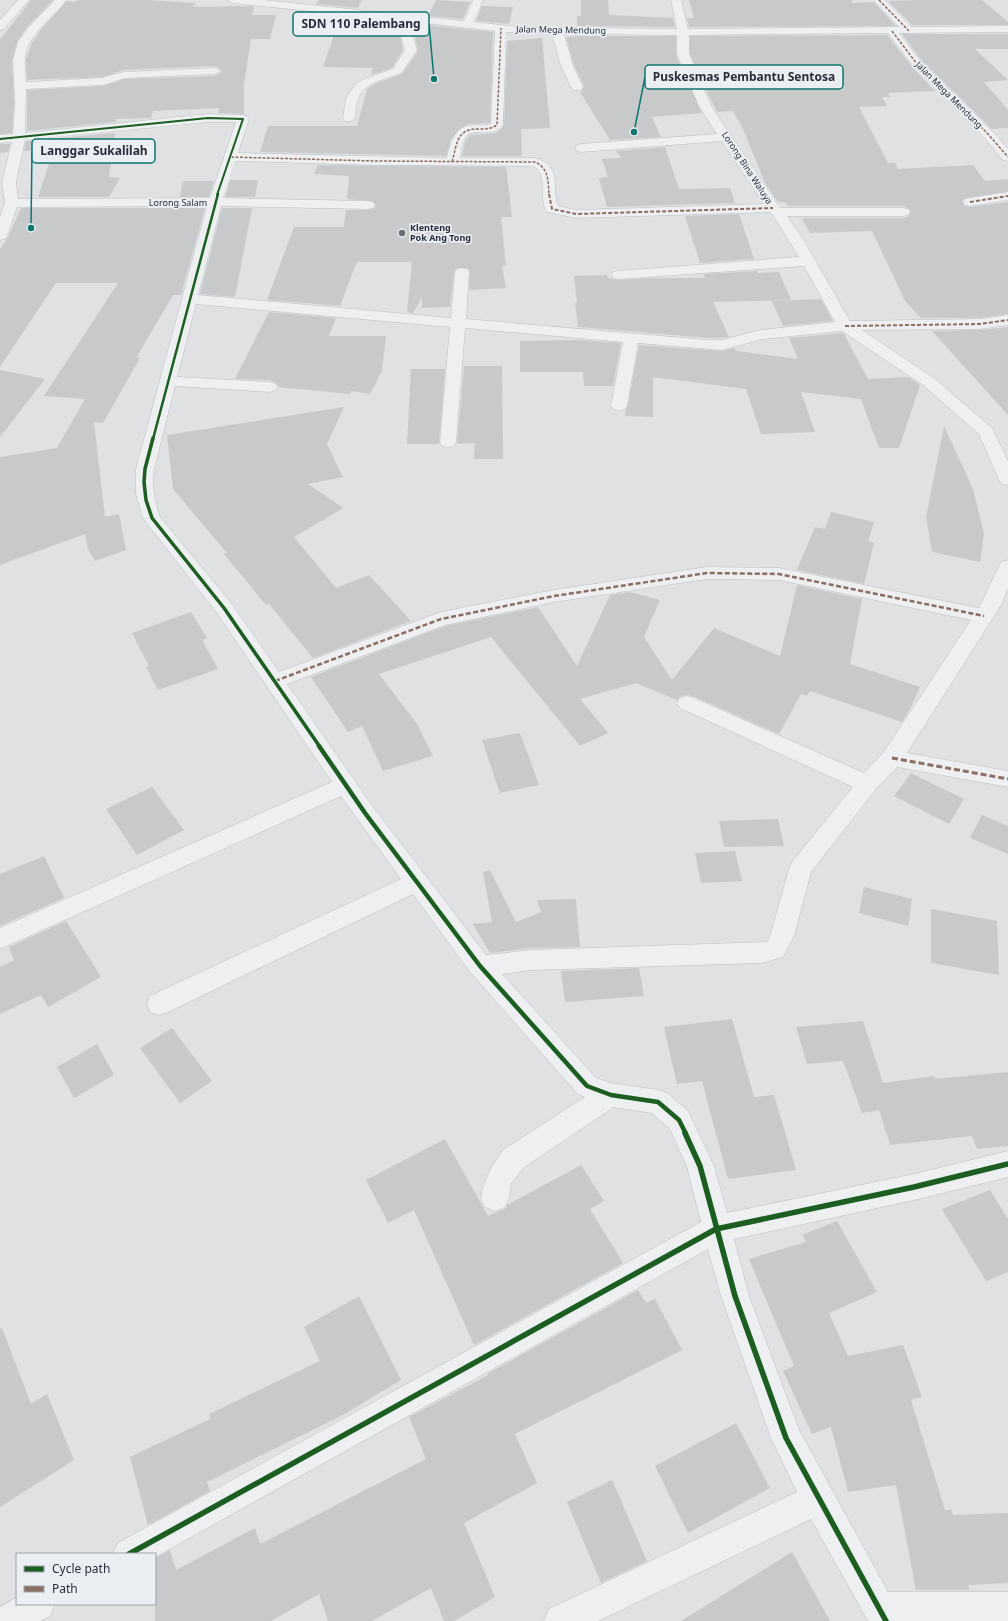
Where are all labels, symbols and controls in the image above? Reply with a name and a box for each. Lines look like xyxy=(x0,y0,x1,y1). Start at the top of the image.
callout: SDN 110 Palembang xyxy=(293,12,429,36)
text: SDN 110 Palembang xyxy=(301,15,421,32)
street label: Jalan Mega Mendung xyxy=(515,22,606,37)
street label: Jalan Mega Mendung xyxy=(912,58,986,131)
callout: Puskesmas Pembantu Sentosa xyxy=(645,65,843,89)
text: Puskesmas Pembantu Sentosa xyxy=(653,68,835,85)
street label: Lorong Bina Waluya xyxy=(719,129,776,207)
callout: Langgar Sukalilah xyxy=(32,139,155,163)
text: Langgar Sukalilah xyxy=(40,142,148,159)
street label: Lorong Salam xyxy=(149,196,207,209)
place label: Klenteng Pok Ang Tong xyxy=(410,221,471,244)
marker: Klenteng Pok Ang Tong xyxy=(397,228,407,238)
legend xyxy=(16,1553,156,1605)
text: Cycle path xyxy=(52,1560,110,1577)
text: Path xyxy=(52,1580,78,1597)

